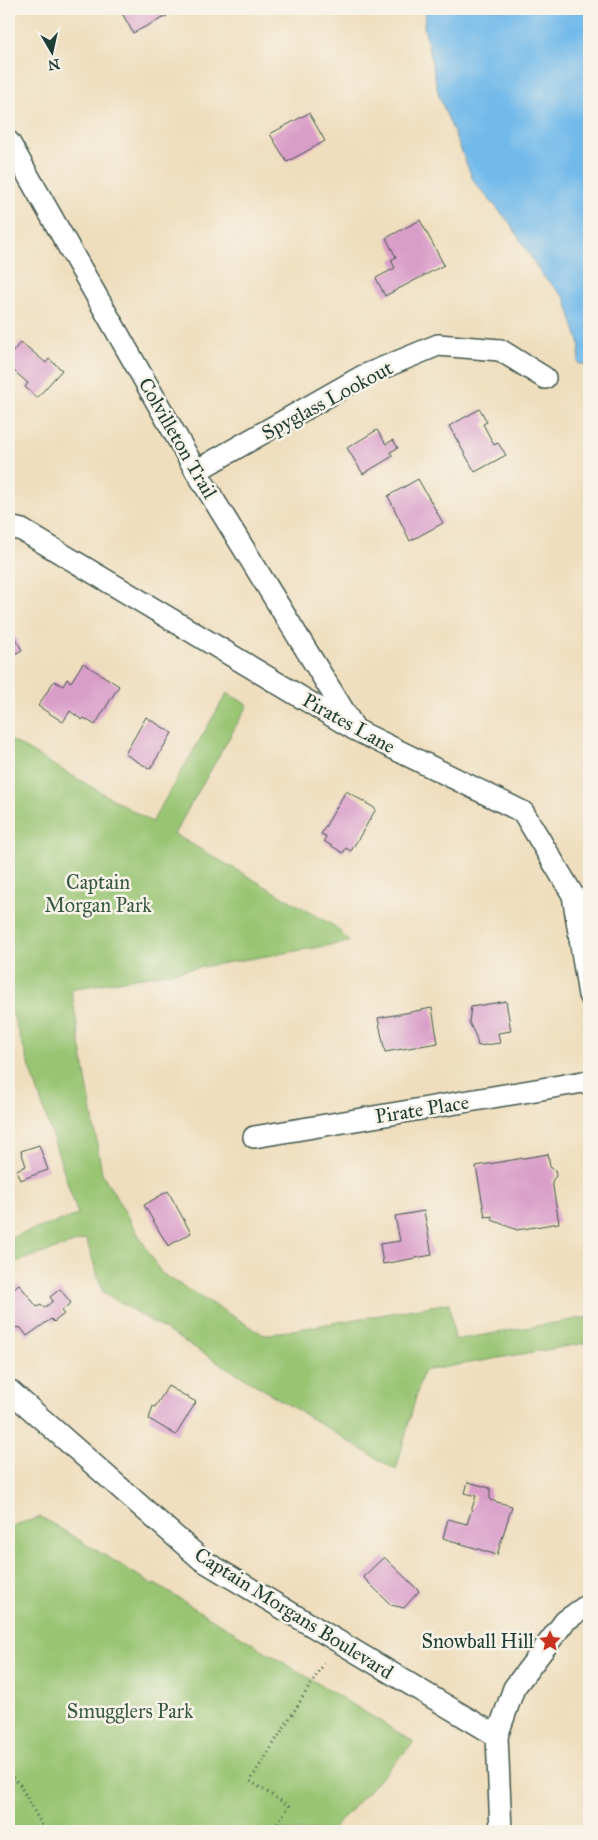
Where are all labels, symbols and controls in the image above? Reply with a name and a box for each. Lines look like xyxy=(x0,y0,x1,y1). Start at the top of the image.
north arrow xyxy=(28,28,78,78)
text: N xyxy=(47,55,61,74)
street label: Spyglass Lookout xyxy=(257,355,397,446)
street label: Colvilleton Trail xyxy=(134,373,223,503)
street label: Pirates Lane xyxy=(298,688,400,758)
park label: Captain Morgan Park xyxy=(44,870,152,918)
street label: Pirate Place xyxy=(373,1090,471,1128)
street label: Captain Morgans Boulevard xyxy=(190,1542,398,1685)
place icon: Snowball Hill xyxy=(537,1628,563,1654)
place label: Snowball Hill xyxy=(422,1629,535,1653)
park label: Smugglers Park xyxy=(67,1699,194,1724)

